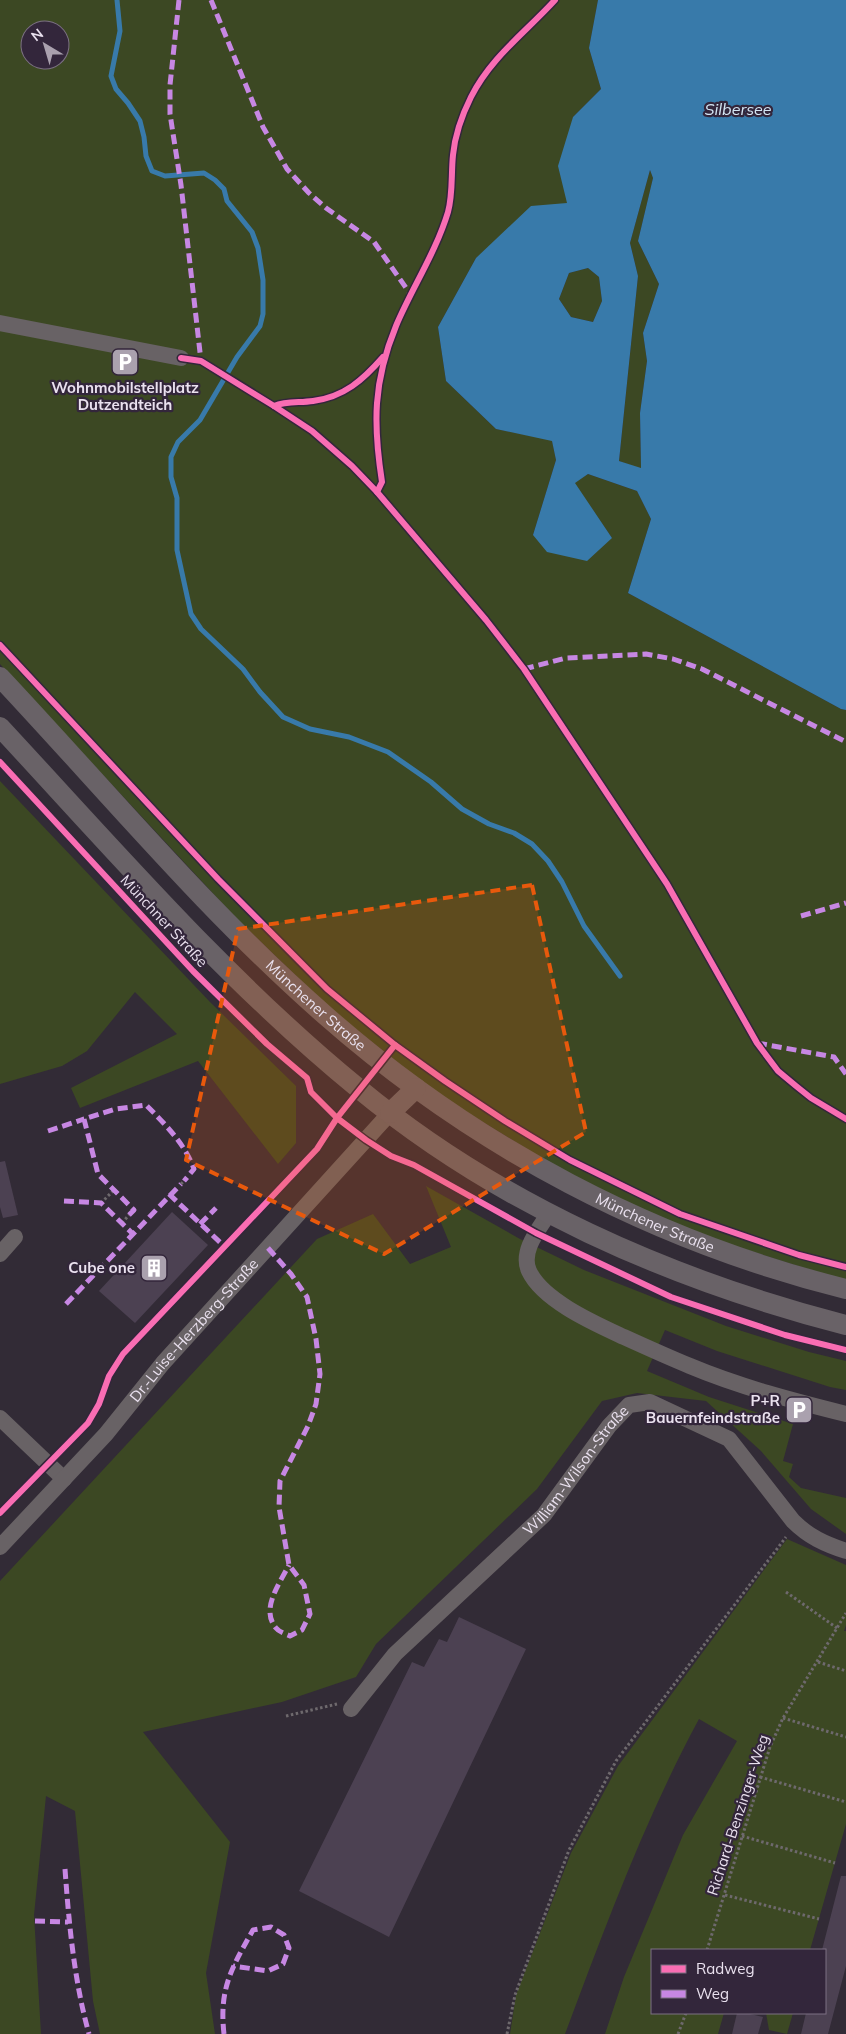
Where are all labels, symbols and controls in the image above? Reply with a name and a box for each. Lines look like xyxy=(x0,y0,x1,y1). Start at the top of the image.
north arrow xyxy=(20,20,70,70)
text: N xyxy=(27,24,47,45)
water label: Silbersee xyxy=(705,99,772,119)
parking icon: Wohnmobilstellplatz Dutzendteich xyxy=(110,347,140,377)
place label: Wohnmobilstellplatz Dutzendteich xyxy=(51,378,199,414)
street label: Münchner Straße xyxy=(117,870,212,971)
street label: Münchener Straße xyxy=(262,956,370,1055)
street label: Münchener Straße xyxy=(592,1188,717,1256)
building icon: Cube one xyxy=(139,1253,169,1283)
street label: Dr.-Luise-Herzberg-Straße xyxy=(125,1254,262,1406)
place label: Cube one xyxy=(68,1258,135,1277)
place label: P+R Bauernfeindstraße xyxy=(646,1391,780,1427)
parking icon: P+R Bauernfeindstraße xyxy=(784,1395,814,1425)
street label: William-Wilson-Straße xyxy=(519,1401,633,1539)
street label: Richard-Benzinger-Weg xyxy=(702,1732,773,1898)
legend xyxy=(651,1949,826,2014)
text: Radweg xyxy=(696,1959,754,1978)
text: Weg xyxy=(696,1984,729,2003)

